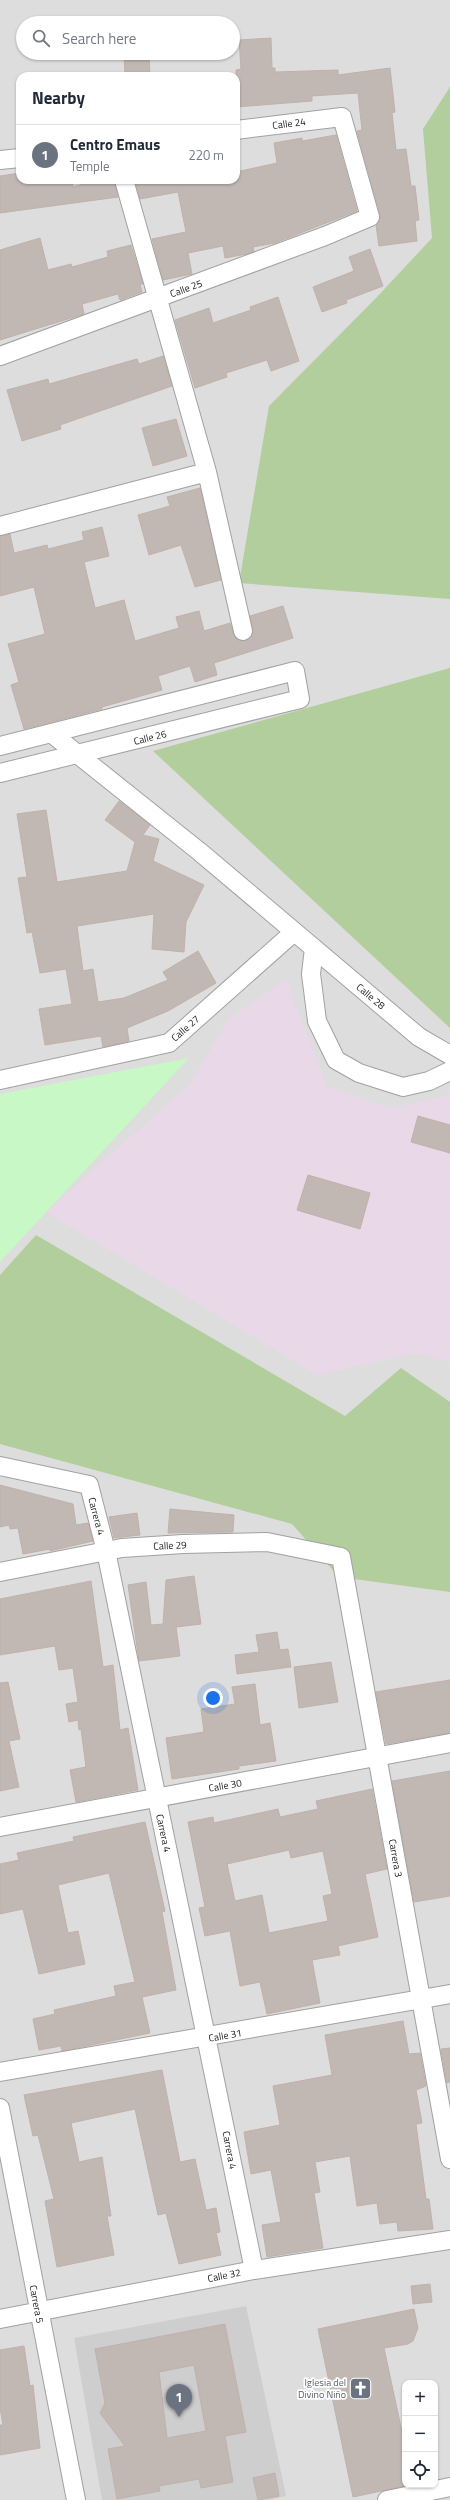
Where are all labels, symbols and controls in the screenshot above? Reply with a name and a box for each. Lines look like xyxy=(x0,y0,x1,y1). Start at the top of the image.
search box xyxy=(16,16,240,60)
icon: search xyxy=(30,27,52,49)
text: Search here xyxy=(62,27,136,50)
text: Nearby xyxy=(32,85,85,111)
street label: Calle 24 xyxy=(272,114,307,133)
text: Centro Emaus xyxy=(70,133,160,156)
text: 1 xyxy=(41,145,49,165)
text: 220 m xyxy=(188,145,224,165)
text: Temple xyxy=(70,156,110,176)
street label: Calle 25 xyxy=(168,276,205,301)
street label: Calle 26 xyxy=(132,726,169,749)
street label: Calle 28 xyxy=(353,980,389,1013)
street label: Calle 27 xyxy=(168,1012,203,1045)
street label: Carrera 4 xyxy=(84,1496,109,1537)
street label: Calle 29 xyxy=(153,1537,188,1554)
your location xyxy=(203,1688,223,1708)
street label: Calle 30 xyxy=(207,1775,243,1796)
street label: Carrera 4 xyxy=(152,1813,175,1854)
street label: Carrera 3 xyxy=(385,1838,406,1878)
street label: Calle 31 xyxy=(207,2025,243,2046)
street label: Carrera 4 xyxy=(218,2130,241,2171)
street label: Calle 32 xyxy=(206,2265,242,2286)
street label: Carrera 5 xyxy=(25,2284,48,2325)
place label: Iglesia del Divino Niño xyxy=(298,2375,346,2402)
church icon: Iglesia del Divino Niño xyxy=(348,2375,374,2401)
map controls xyxy=(402,2380,438,2488)
button: + xyxy=(402,2380,438,2416)
pin: 1 xyxy=(166,2384,192,2417)
button: − xyxy=(402,2416,438,2452)
button: locate xyxy=(402,2452,438,2488)

